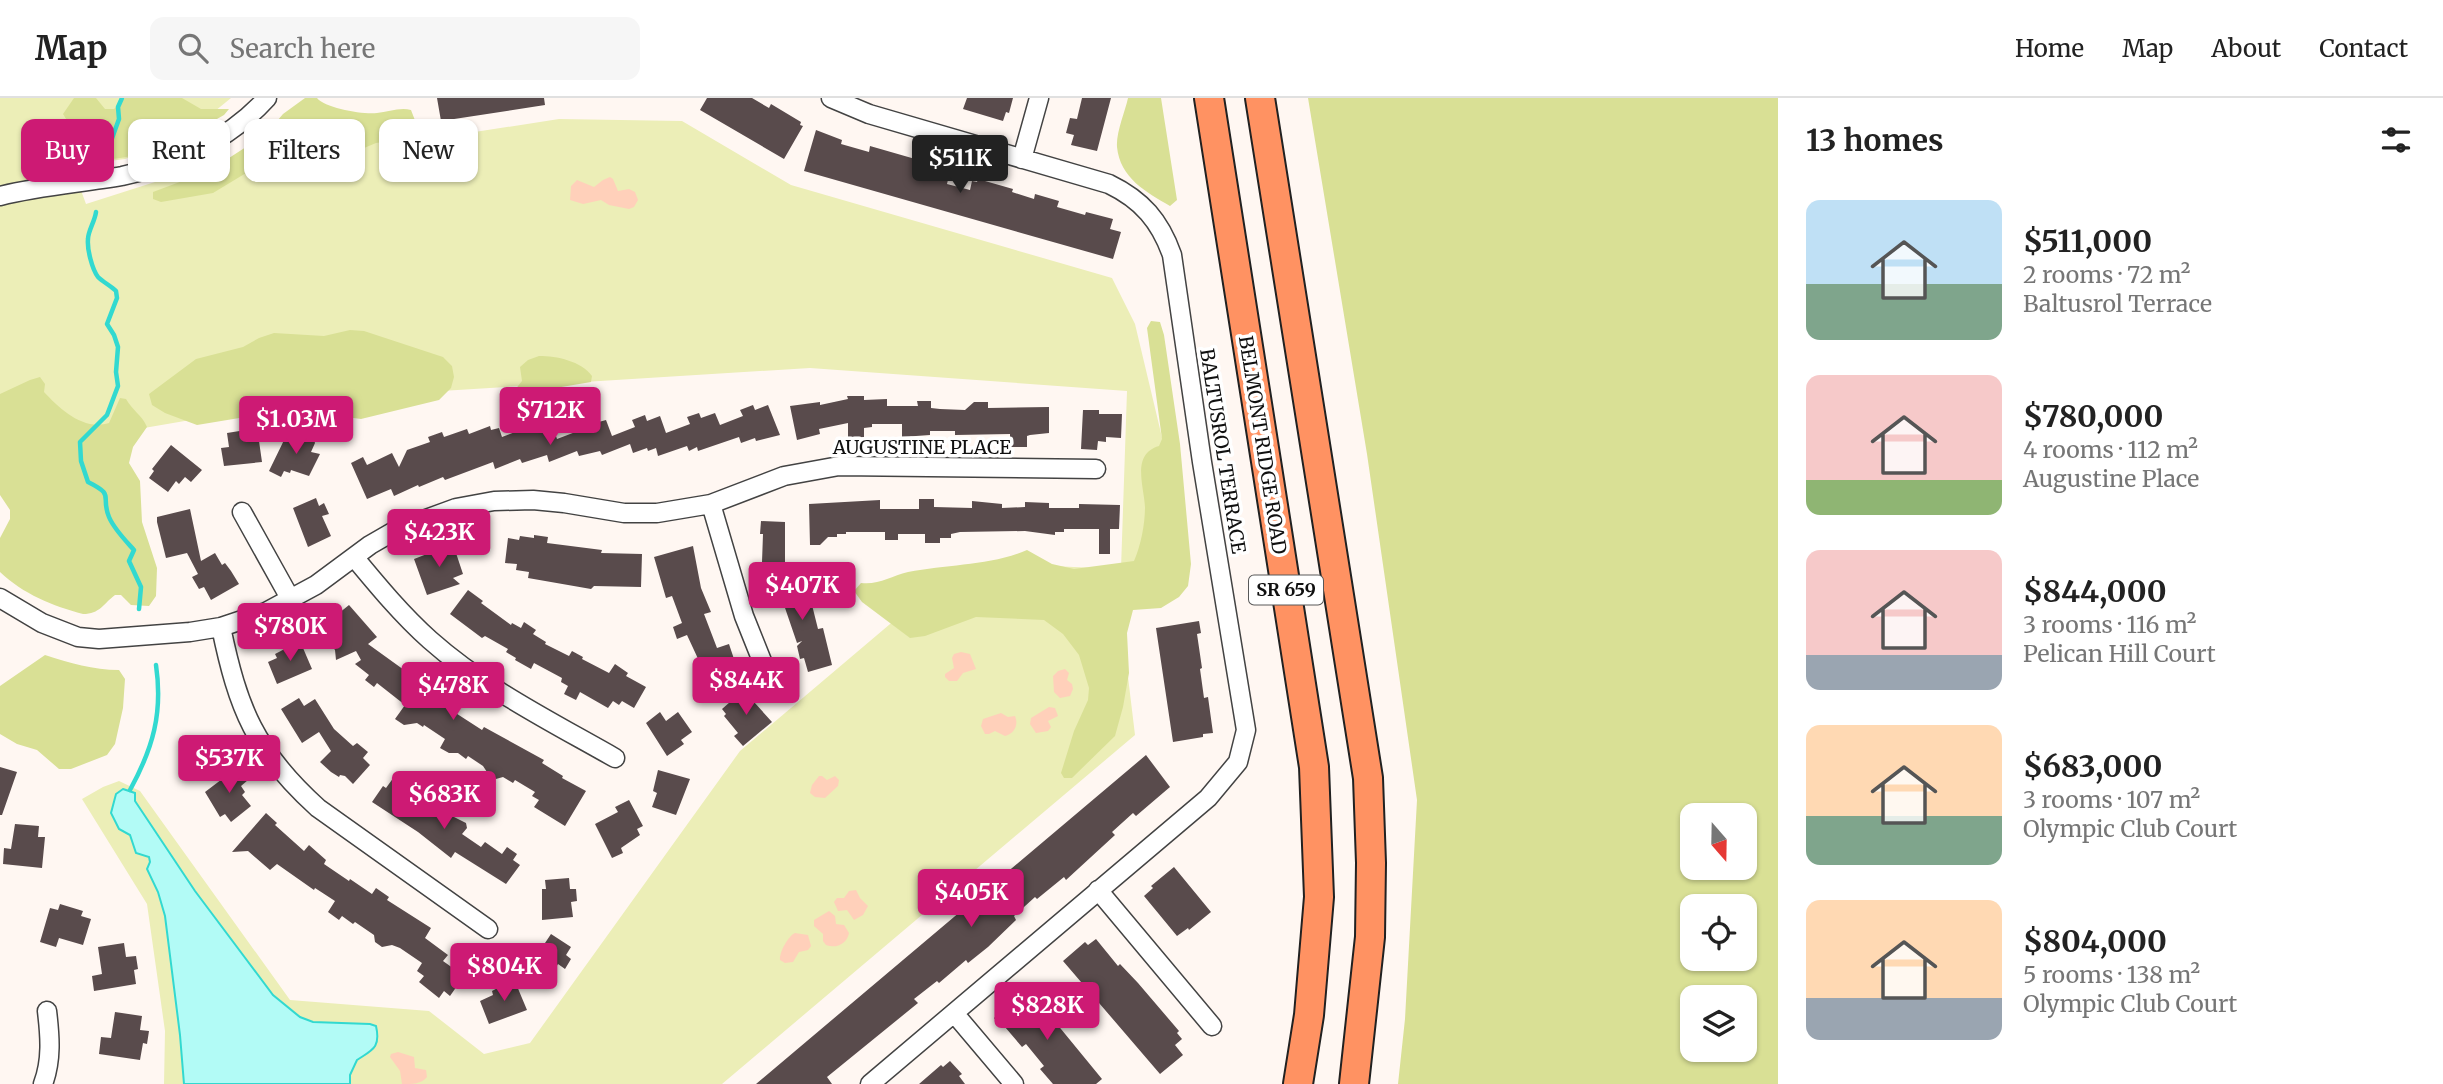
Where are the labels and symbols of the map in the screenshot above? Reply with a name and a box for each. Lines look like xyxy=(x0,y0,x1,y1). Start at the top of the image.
pin: $511K xyxy=(911,136,1009,195)
street label: BELMONT RIDGE ROAD xyxy=(1234,334,1292,556)
street label: BALTUSROL TERRACE xyxy=(1195,347,1251,555)
pin: $712K xyxy=(501,388,599,447)
pin: $1.03M xyxy=(239,396,353,456)
street label: AUGUSTINE PLACE xyxy=(832,435,1011,459)
pin: $423K xyxy=(390,510,488,569)
pin: $407K xyxy=(753,562,851,622)
road number: SR 659 xyxy=(1249,576,1323,604)
pin: $780K xyxy=(241,603,339,663)
pin: $844K xyxy=(697,658,795,717)
pin: $478K xyxy=(404,662,502,722)
pin: $537K xyxy=(180,736,278,795)
pin: $683K xyxy=(395,772,493,831)
north arrow xyxy=(1680,803,1757,880)
pin: $405K xyxy=(922,870,1020,929)
pin: $804K xyxy=(455,944,553,1003)
pin: $828K xyxy=(998,982,1096,1042)

